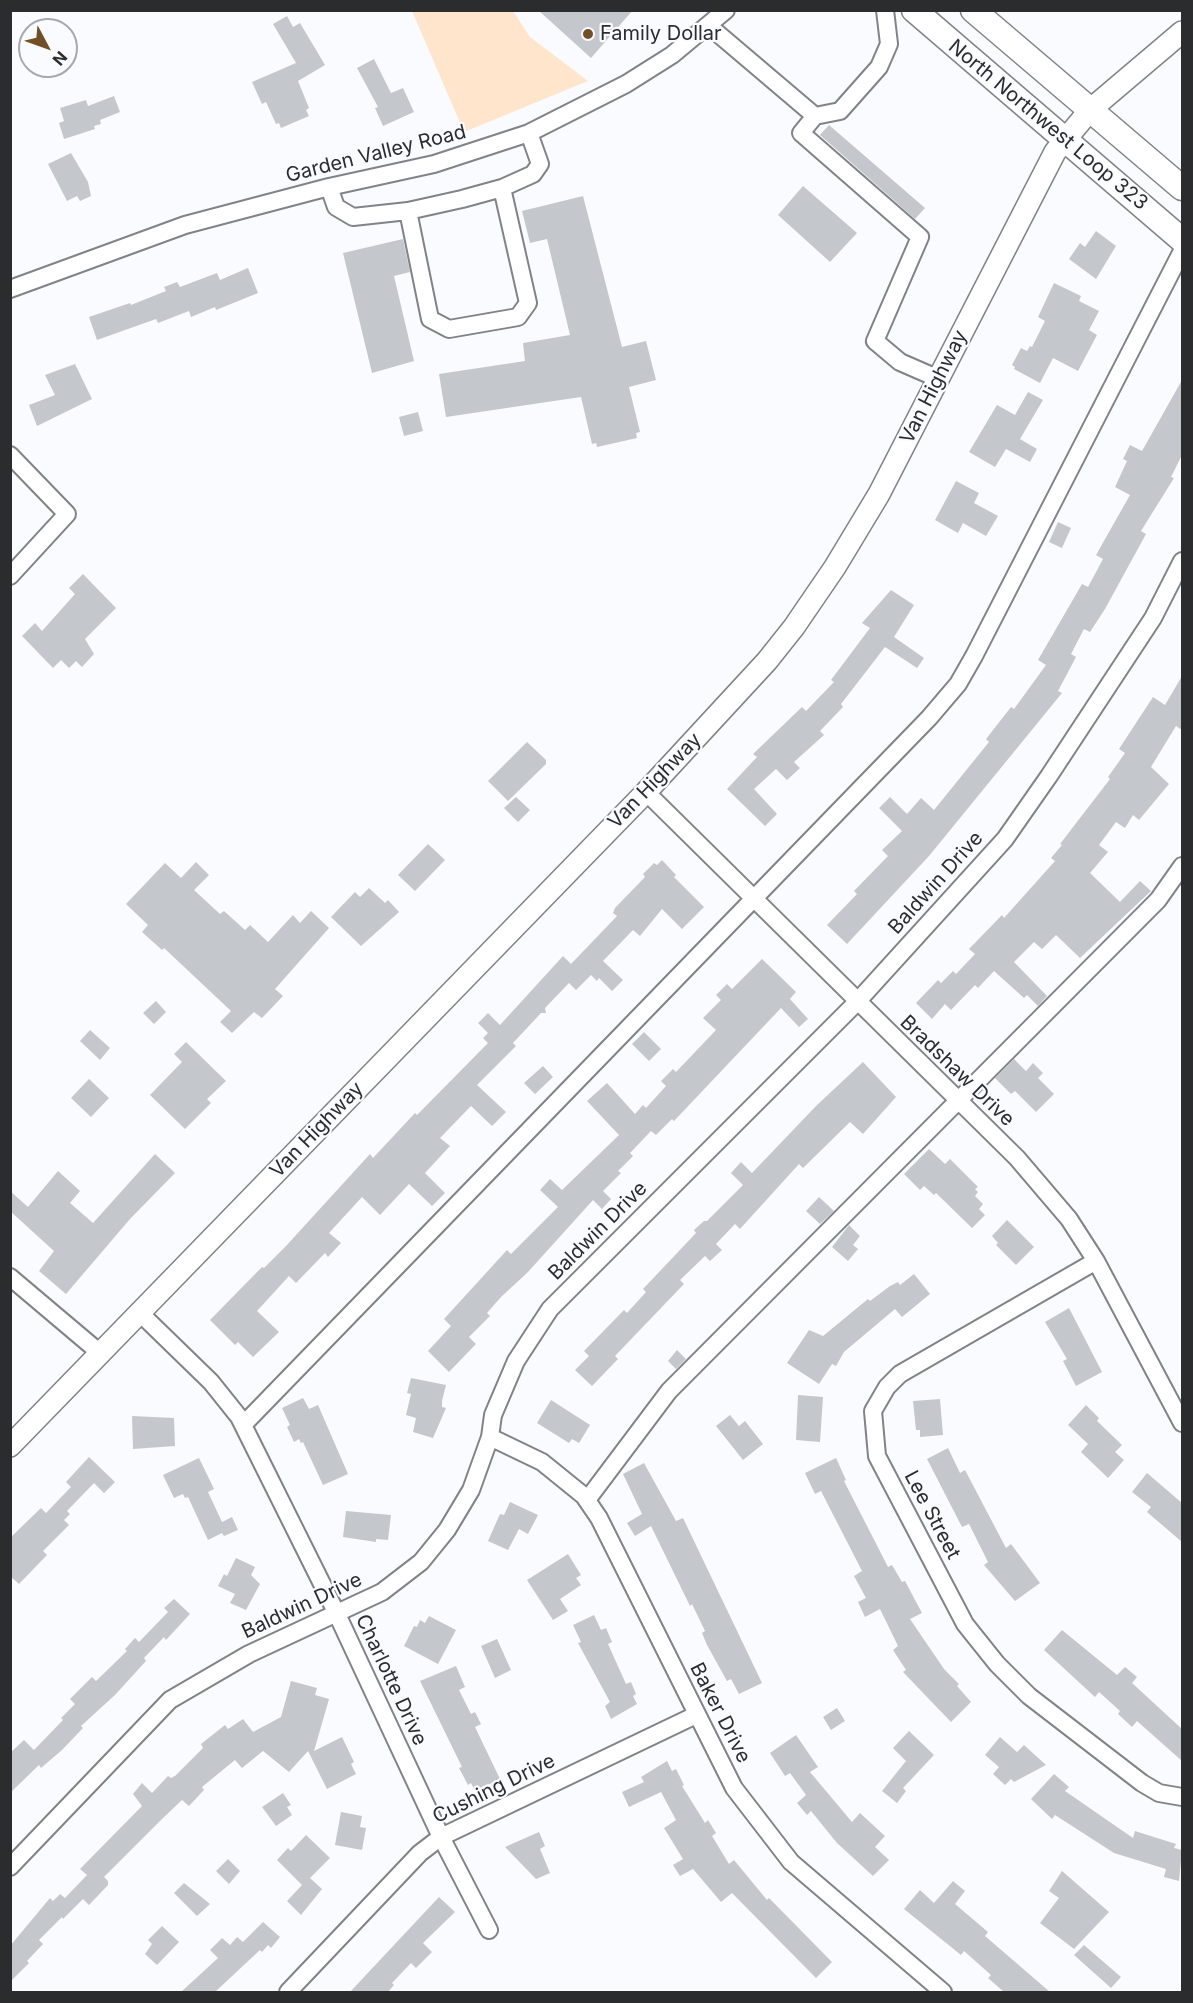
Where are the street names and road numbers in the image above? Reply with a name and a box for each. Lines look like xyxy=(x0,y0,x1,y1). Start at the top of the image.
street label: North Northwest Loop 323 xyxy=(944,35,1152,215)
street label: Garden Valley Road xyxy=(283,120,469,188)
street label: Van Highway xyxy=(895,326,973,448)
street label: Van Highway xyxy=(603,728,707,834)
street label: Baldwin Drive xyxy=(884,827,988,939)
street label: Bradshaw Drive xyxy=(895,1011,1019,1131)
street label: Van Highway xyxy=(265,1077,369,1183)
street label: Baldwin Drive xyxy=(544,1177,652,1285)
street label: Lee Street xyxy=(899,1467,965,1563)
street label: Baldwin Drive xyxy=(238,1568,366,1644)
street label: Charlotte Drive xyxy=(350,1611,432,1749)
street label: Baker Drive xyxy=(685,1659,755,1767)
street label: Cushing Drive xyxy=(429,1749,559,1829)

